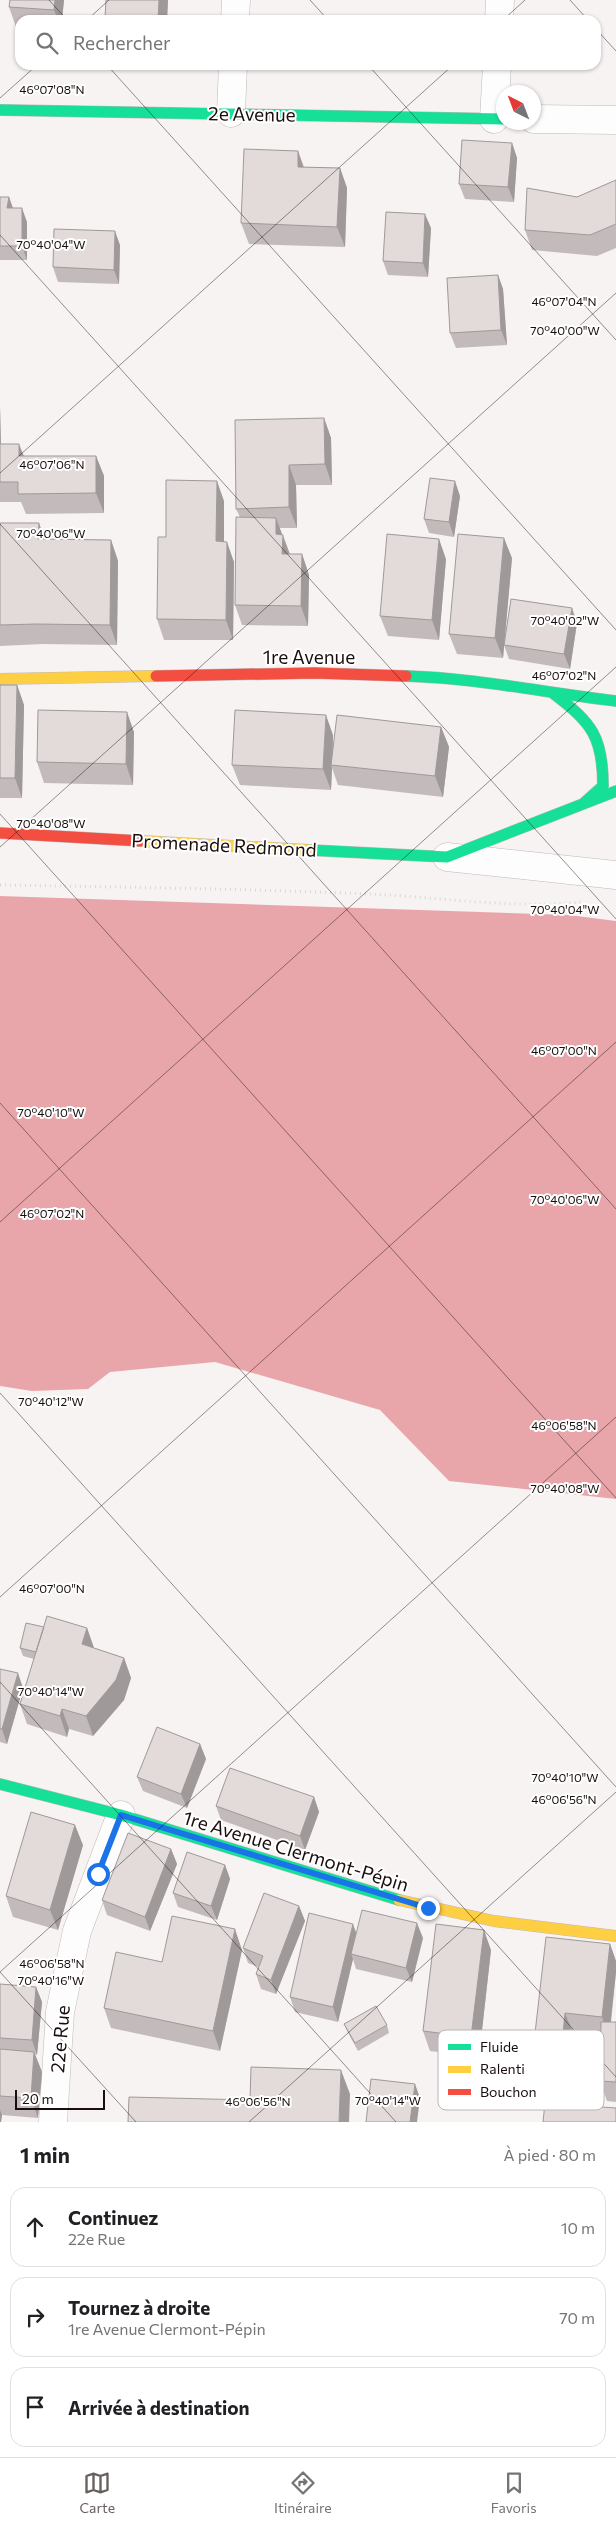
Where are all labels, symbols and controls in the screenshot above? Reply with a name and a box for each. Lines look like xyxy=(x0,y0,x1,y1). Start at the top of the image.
search box xyxy=(15,15,601,70)
icon: search xyxy=(33,29,61,57)
text: Rechercher xyxy=(73,31,171,54)
text: 46°07'08"N xyxy=(19,82,85,96)
north arrow xyxy=(496,85,541,130)
street label: 2e Avenue xyxy=(208,101,296,126)
text: 70°40'04"W xyxy=(17,237,85,251)
text: 46°07'04"N xyxy=(531,294,597,308)
text: 70°40'00"W xyxy=(530,323,600,337)
text: 46°07'06"N xyxy=(19,457,85,471)
text: 70°40'06"W xyxy=(16,526,86,540)
text: 70°40'02"W xyxy=(531,613,599,627)
street label: 1re Avenue xyxy=(263,645,355,668)
text: 46°07'02"N xyxy=(532,668,596,682)
text: 70°40'08"W xyxy=(16,816,86,830)
street label: Promenade Redmond xyxy=(131,828,317,861)
text: 70°40'04"W xyxy=(531,902,599,916)
text: 46°07'00"N xyxy=(531,1043,597,1057)
text: 70°40'10"W xyxy=(18,1105,84,1119)
text: 70°40'06"W xyxy=(530,1192,600,1206)
text: 46°07'02"N xyxy=(20,1206,84,1220)
text: 70°40'12"W xyxy=(18,1394,84,1408)
text: 46°06'58"N xyxy=(531,1418,597,1432)
text: 70°40'08"W xyxy=(530,1481,600,1495)
text: 46°07'00"N xyxy=(19,1581,85,1595)
text: 70°40'14"W xyxy=(18,1684,84,1698)
text: 70°40'10"W xyxy=(532,1770,598,1784)
text: 46°06'56"N xyxy=(531,1792,597,1806)
street label: 1re Avenue Clermont-Pépin xyxy=(181,1805,412,1896)
route start xyxy=(87,1863,110,1886)
route end xyxy=(417,1897,440,1920)
text: 46°06'58"N xyxy=(19,1956,85,1970)
text: 70°40'16"W xyxy=(18,1973,84,1987)
street label: 22e Rue xyxy=(45,2004,74,2074)
legend xyxy=(438,2030,604,2110)
text: Fluide xyxy=(480,2038,518,2055)
text: Ralenti xyxy=(480,2060,525,2077)
text: Bouchon xyxy=(480,2083,537,2100)
scale bar xyxy=(15,2087,105,2110)
text: 20 m xyxy=(22,2090,54,2107)
text: 70°40'14"W xyxy=(355,2093,421,2107)
text: 46°06'56"N xyxy=(225,2094,291,2108)
text: 1 min xyxy=(20,2142,70,2167)
text: À pied · 80 m xyxy=(504,2145,596,2164)
text: Continuez xyxy=(68,2206,158,2229)
icon: ahead xyxy=(21,2213,49,2241)
text: 10 m xyxy=(561,2218,595,2237)
text: 22e Rue xyxy=(68,2229,125,2248)
text: Tournez à droite xyxy=(68,2296,210,2319)
icon: right xyxy=(21,2303,49,2331)
text: 70 m xyxy=(559,2308,595,2327)
text: 1re Avenue Clermont-Pépin xyxy=(68,2319,266,2338)
icon: arrive xyxy=(21,2393,49,2421)
text: Arrivée à destination xyxy=(68,2396,250,2419)
tab: Carte xyxy=(79,2469,115,2516)
tab: Itinéraire xyxy=(274,2469,332,2516)
tab: Favoris xyxy=(491,2469,537,2516)

